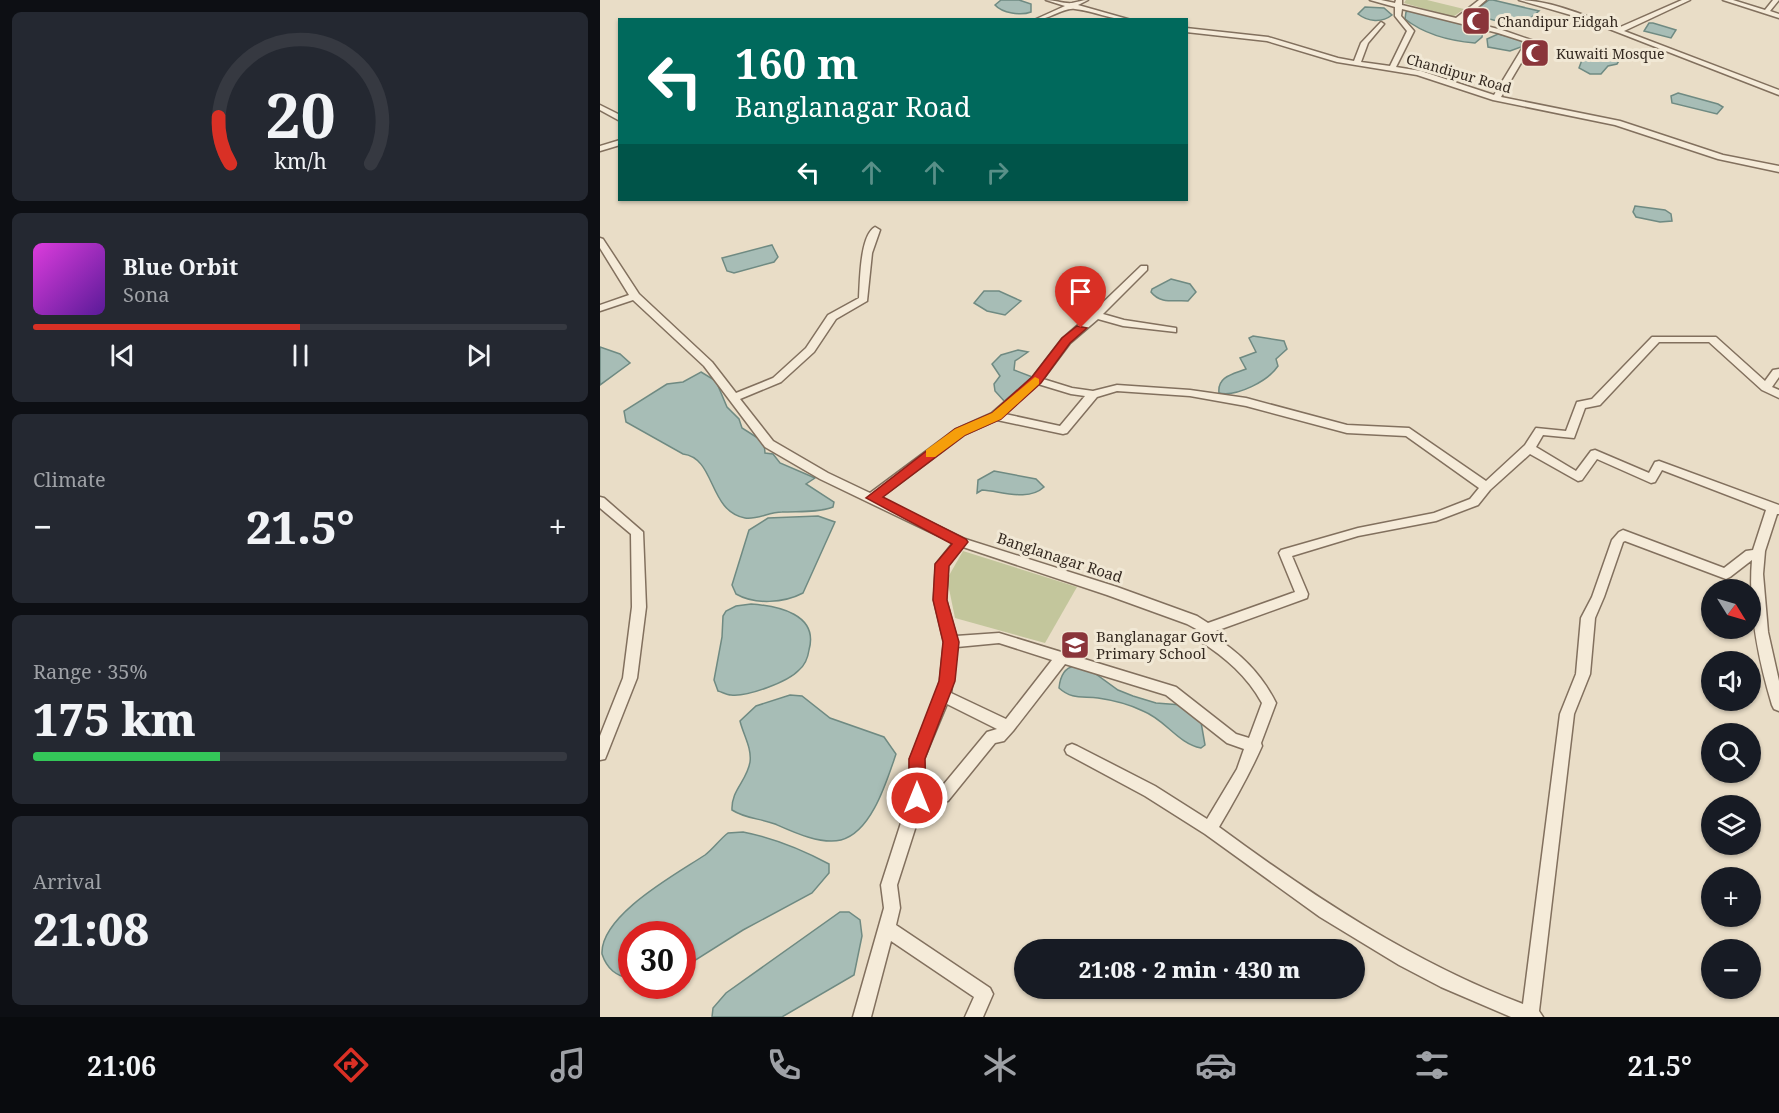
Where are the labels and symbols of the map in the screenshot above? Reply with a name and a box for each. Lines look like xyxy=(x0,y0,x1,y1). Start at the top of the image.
mosque icon: Chandipur Eidgah xyxy=(1460,5,1492,37)
place label: Chandipur Eidgah xyxy=(1497,12,1618,31)
mosque icon: Kuwaiti Mosque xyxy=(1519,37,1551,69)
place label: Kuwaiti Mosque xyxy=(1556,44,1664,63)
street label: Chandipur Road xyxy=(1404,49,1514,97)
pin xyxy=(1055,266,1106,328)
street label: Banglanagar Road xyxy=(995,527,1125,587)
north arrow xyxy=(1701,579,1761,639)
place label: Banglanagar Govt. Primary School xyxy=(1096,626,1228,663)
school or university icon: Banglanagar Govt. Primary School xyxy=(1059,629,1091,661)
position arrow xyxy=(885,766,949,830)
speed limit sign: 30 xyxy=(618,921,696,999)

